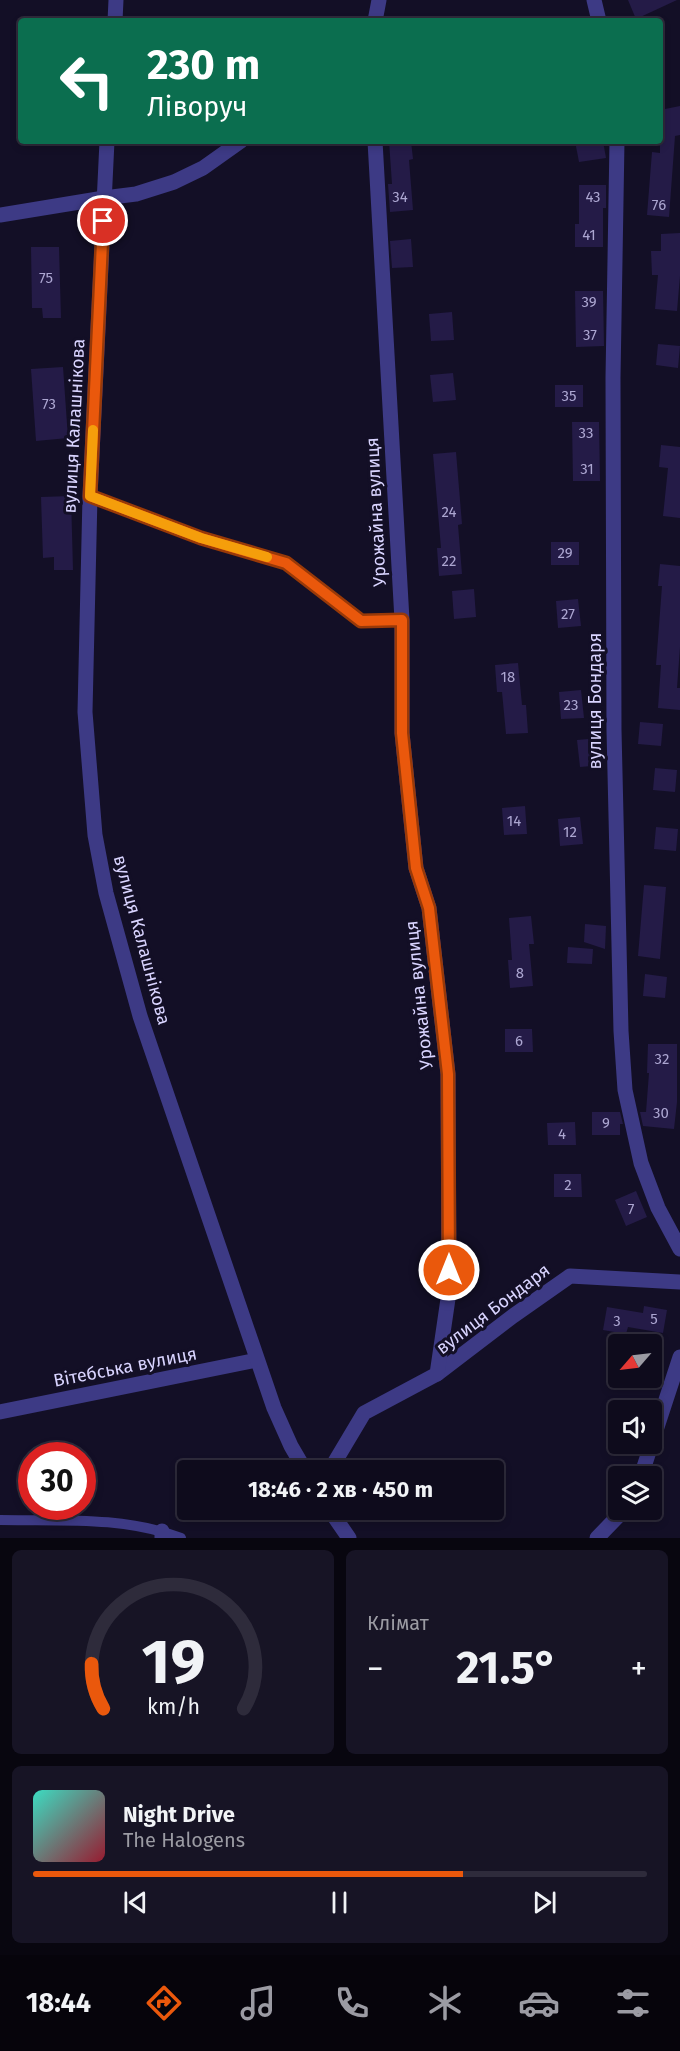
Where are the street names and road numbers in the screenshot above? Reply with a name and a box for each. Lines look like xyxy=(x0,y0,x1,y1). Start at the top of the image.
street label: вулиця Калашнікова xyxy=(58,338,90,514)
street label: Урожайна вулиця xyxy=(361,437,391,587)
street label: вулиця Бондаря xyxy=(584,633,606,769)
street label: вулиця Калашнікова xyxy=(109,853,175,1027)
street label: Урожайна вулиця xyxy=(400,920,438,1070)
street label: вулиця Бондаря xyxy=(432,1259,554,1359)
street label: Вітебська вулиця xyxy=(51,1342,199,1392)

